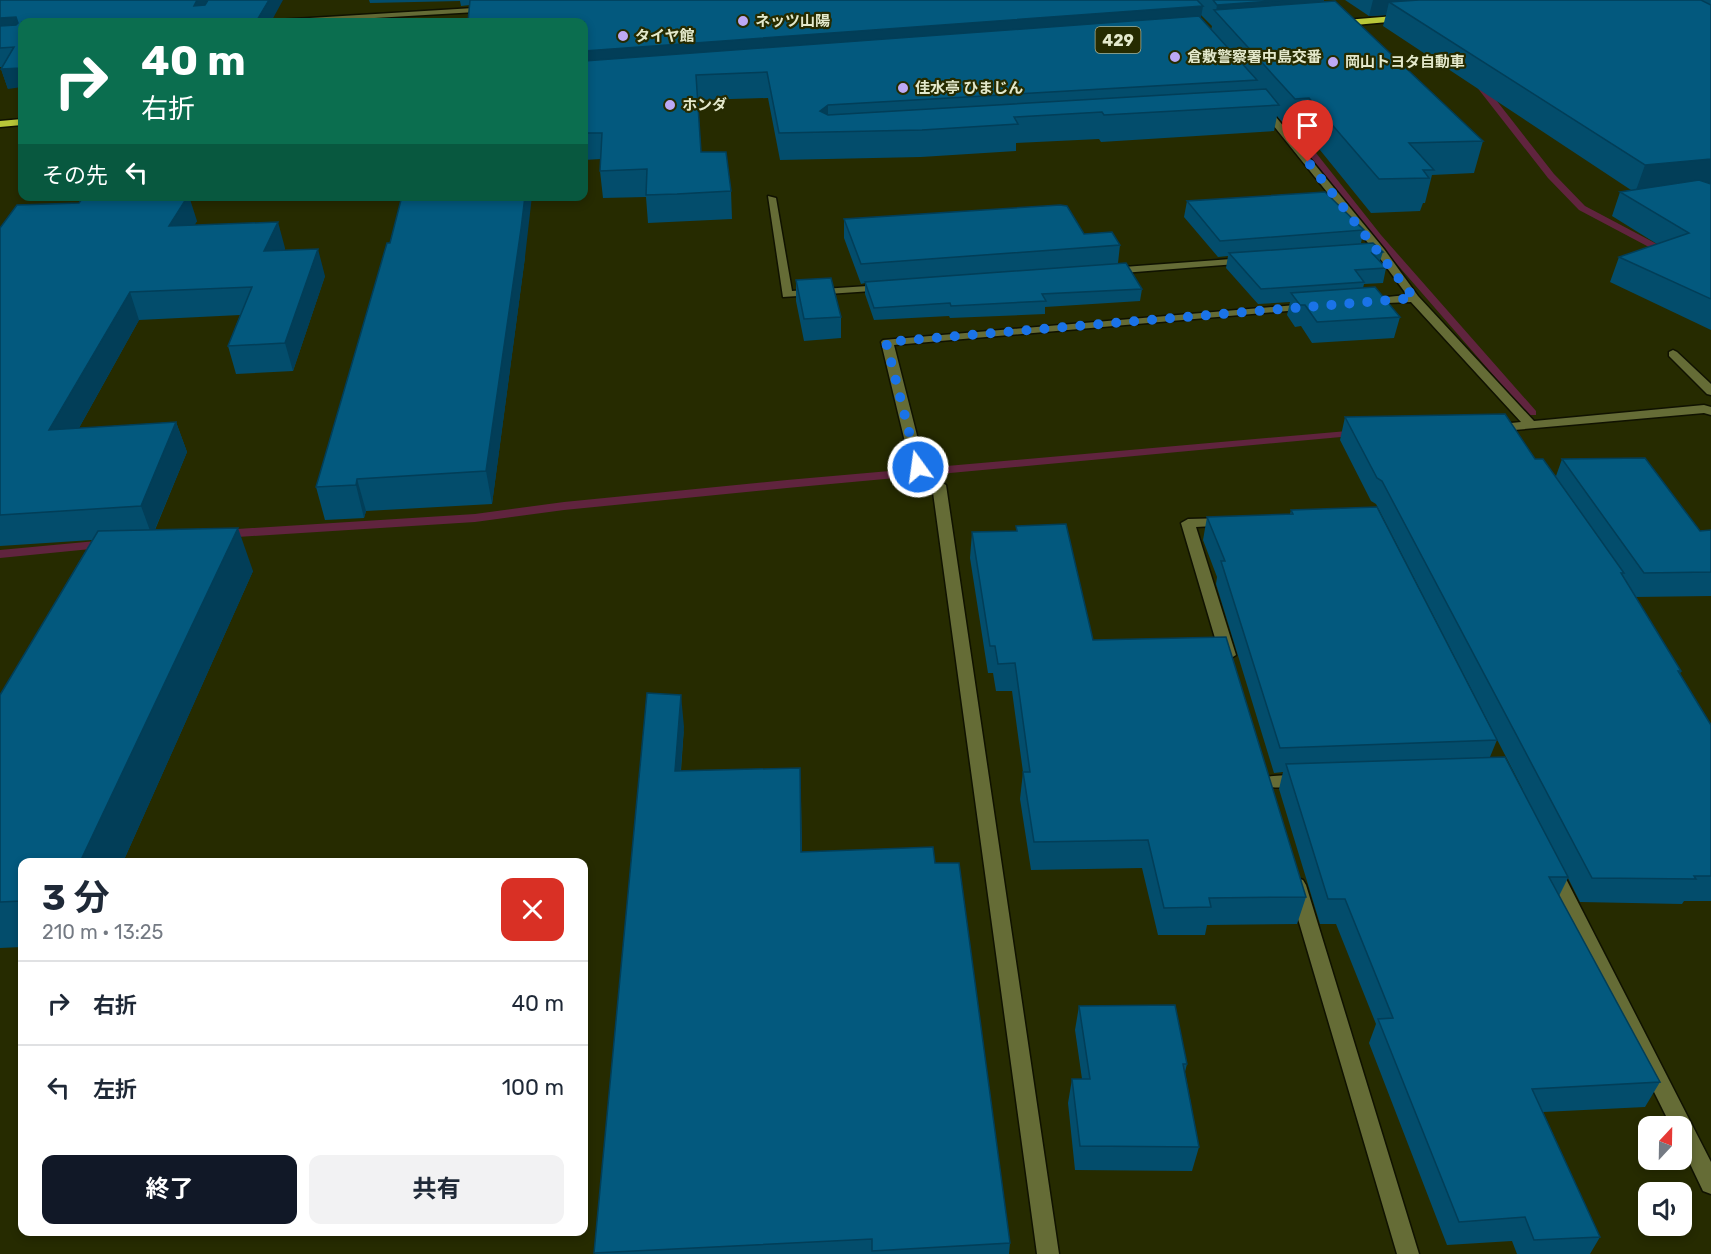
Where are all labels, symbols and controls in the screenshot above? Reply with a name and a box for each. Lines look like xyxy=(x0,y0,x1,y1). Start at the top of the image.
place label: ネッツ山陽 xyxy=(755,12,830,30)
marker: ネッツ山陽 xyxy=(736,14,750,28)
place label: タイヤ館 xyxy=(635,27,695,45)
road number: 429 xyxy=(1096,27,1140,53)
marker: タイヤ館 xyxy=(616,29,630,43)
text: 40 m xyxy=(141,36,246,86)
icon: right xyxy=(42,42,120,120)
place label: 倉敷警察署中島交番 xyxy=(1187,48,1322,66)
marker: 倉敷警察署中島交番 xyxy=(1168,50,1182,64)
place label: 岡山トヨタ自動車 xyxy=(1345,53,1465,71)
marker: 岡山トヨタ自動車 xyxy=(1326,55,1340,69)
place label: 佳水亭 ひまじん xyxy=(915,79,1023,97)
marker: 佳水亭 ひまじん xyxy=(896,81,910,95)
text: 右折 xyxy=(141,93,195,125)
place label: ホンダ xyxy=(682,96,727,114)
marker: ホンダ xyxy=(663,98,677,112)
pin xyxy=(1282,100,1333,162)
icon: arrive xyxy=(1291,109,1324,142)
icon: left xyxy=(120,156,153,189)
text: その先 xyxy=(42,162,108,189)
position arrow xyxy=(886,435,950,499)
text: 3 分 xyxy=(42,876,109,919)
button: close xyxy=(501,878,564,941)
text: 210 m · 13:25 xyxy=(42,920,163,944)
icon: right xyxy=(42,987,75,1020)
text: 40 m xyxy=(511,990,564,1017)
text: 右折 xyxy=(93,992,137,1019)
icon: left xyxy=(42,1071,75,1104)
text: 100 m xyxy=(502,1074,564,1101)
text: 左折 xyxy=(93,1076,137,1103)
north arrow xyxy=(1638,1116,1692,1170)
map controls xyxy=(1638,1116,1692,1236)
button: 終了 xyxy=(42,1155,297,1224)
button: 共有 xyxy=(309,1155,564,1224)
button: sound xyxy=(1638,1182,1692,1236)

